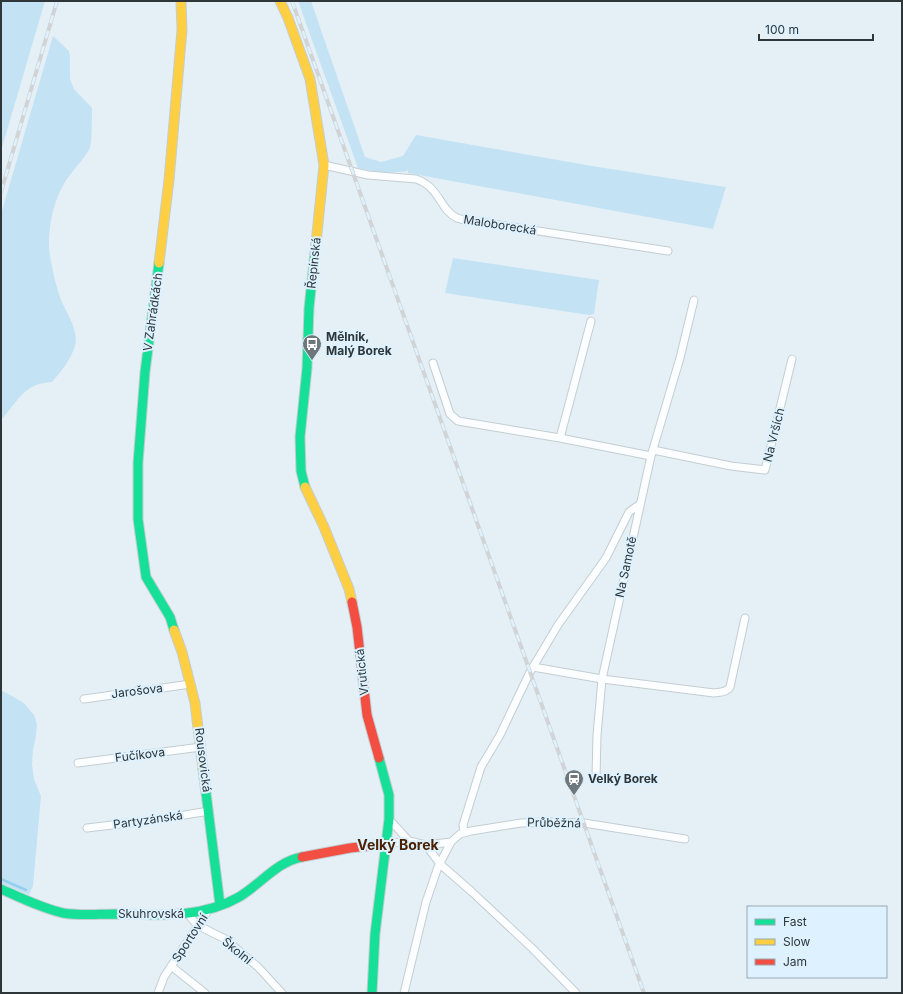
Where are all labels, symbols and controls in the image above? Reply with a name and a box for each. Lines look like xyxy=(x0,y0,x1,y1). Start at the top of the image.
scale bar xyxy=(759,16,873,42)
text: 100 m xyxy=(765,22,799,37)
street label: Maloborecká xyxy=(462,211,538,238)
street label: Řepínská xyxy=(303,237,324,289)
street label: V Zahrádkách xyxy=(140,272,165,352)
place label: Mělník, Malý Borek xyxy=(326,329,392,358)
bus stop icon: Mělník, Malý Borek xyxy=(301,333,323,361)
street label: Na Vrších xyxy=(760,406,787,463)
street label: Na Samotě xyxy=(612,535,639,599)
street label: Vrutická xyxy=(352,648,371,696)
street label: Jarošova xyxy=(110,680,164,701)
street label: Rousovická xyxy=(192,727,215,793)
street label: Fučíkova xyxy=(114,744,166,765)
station icon: Velký Borek xyxy=(563,768,585,796)
place label: Velký Borek xyxy=(588,771,658,786)
street label: Partyzánská xyxy=(112,807,184,832)
street label: Průběžná xyxy=(527,815,581,830)
district label: Velký Borek xyxy=(357,836,440,853)
street label: Skuhrovská xyxy=(118,906,184,921)
legend xyxy=(747,906,887,978)
street label: Sportovní xyxy=(168,911,211,965)
text: Fast xyxy=(783,914,807,929)
street label: Školní xyxy=(219,934,255,967)
text: Slow xyxy=(783,934,811,949)
text: Jam xyxy=(783,954,807,969)

